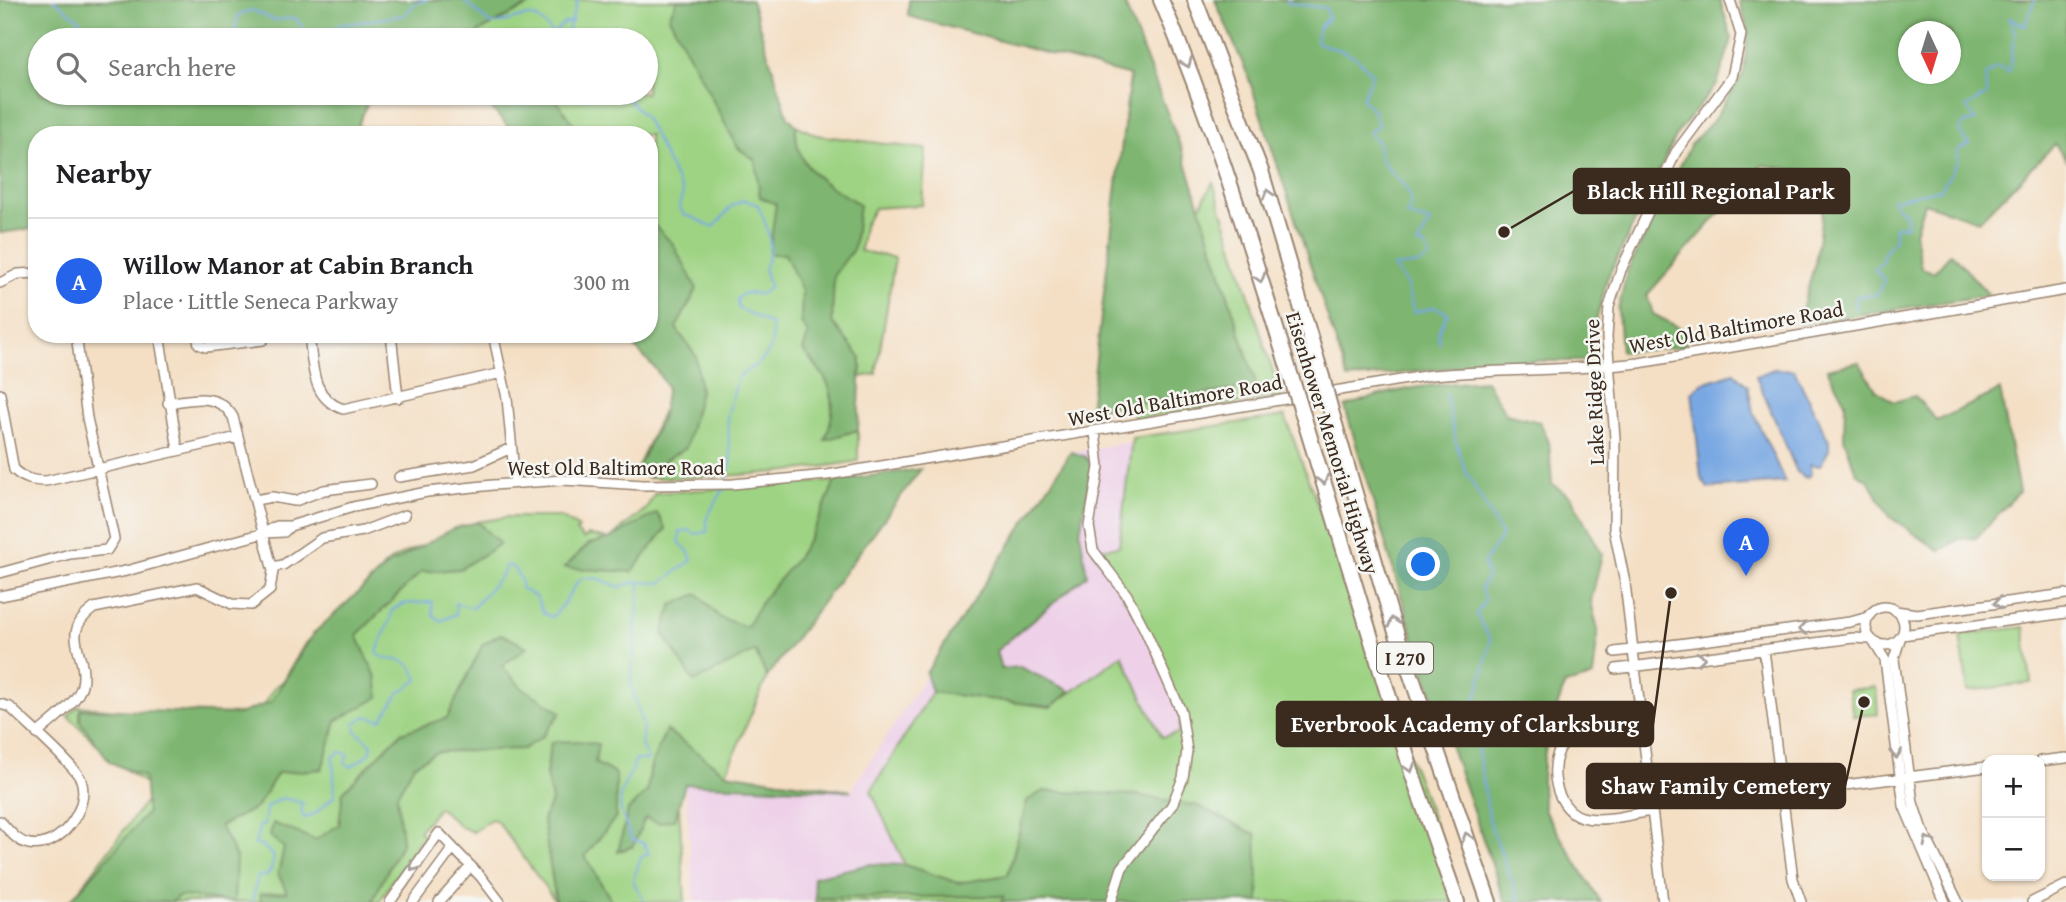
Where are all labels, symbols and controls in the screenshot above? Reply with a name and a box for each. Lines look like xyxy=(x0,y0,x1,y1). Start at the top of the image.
north arrow xyxy=(1898,21,1961,84)
search box xyxy=(28,28,658,105)
text: Search here xyxy=(108,47,236,86)
icon: search xyxy=(52,48,90,86)
one-way arrow xyxy=(1179,56,1193,68)
text: Nearby xyxy=(56,150,152,194)
callout: Black Hill Regional Park xyxy=(1574,169,1849,213)
text: Black Hill Regional Park xyxy=(1587,174,1836,207)
one-way arrow xyxy=(1261,189,1276,201)
text: Willow Manor at Cabin Branch xyxy=(123,245,473,284)
text: A xyxy=(72,265,86,298)
text: 300 m xyxy=(573,265,630,298)
one-way arrow xyxy=(1252,272,1267,284)
text: Place · Little Seneca Parkway xyxy=(123,284,398,317)
street label: West Old Baltimore Road xyxy=(1626,293,1847,361)
street label: Eisenhower Memorial Highway xyxy=(1278,308,1388,579)
street label: Lake Ridge Drive xyxy=(1576,318,1612,466)
street label: West Old Baltimore Road xyxy=(1065,366,1286,434)
street label: West Old Baltimore Road xyxy=(507,452,725,483)
one-way arrow xyxy=(1314,474,1329,486)
pin: A xyxy=(1723,518,1769,576)
your location xyxy=(1406,547,1440,581)
one-way arrow xyxy=(1993,596,2004,611)
one-way arrow xyxy=(1387,617,1401,629)
one-way arrow xyxy=(1797,621,1809,636)
road number: I 270 xyxy=(1377,642,1433,674)
one-way arrow xyxy=(1696,651,1707,666)
callout: Everbrook Academy of Clarksburg xyxy=(1277,702,1653,746)
text: Everbrook Academy of Clarksburg xyxy=(1291,707,1640,740)
one-way arrow xyxy=(1889,749,1904,760)
map controls xyxy=(1982,755,2045,881)
button: + xyxy=(1982,755,2045,818)
one-way arrow xyxy=(1402,762,1417,774)
callout: Shaw Family Cemetery xyxy=(1587,764,1845,808)
text: Shaw Family Cemetery xyxy=(1601,769,1831,802)
button: − xyxy=(1982,818,2045,881)
one-way arrow xyxy=(1461,832,1475,844)
one-way arrow xyxy=(1922,836,1936,848)
one-way arrow xyxy=(409,859,422,872)

